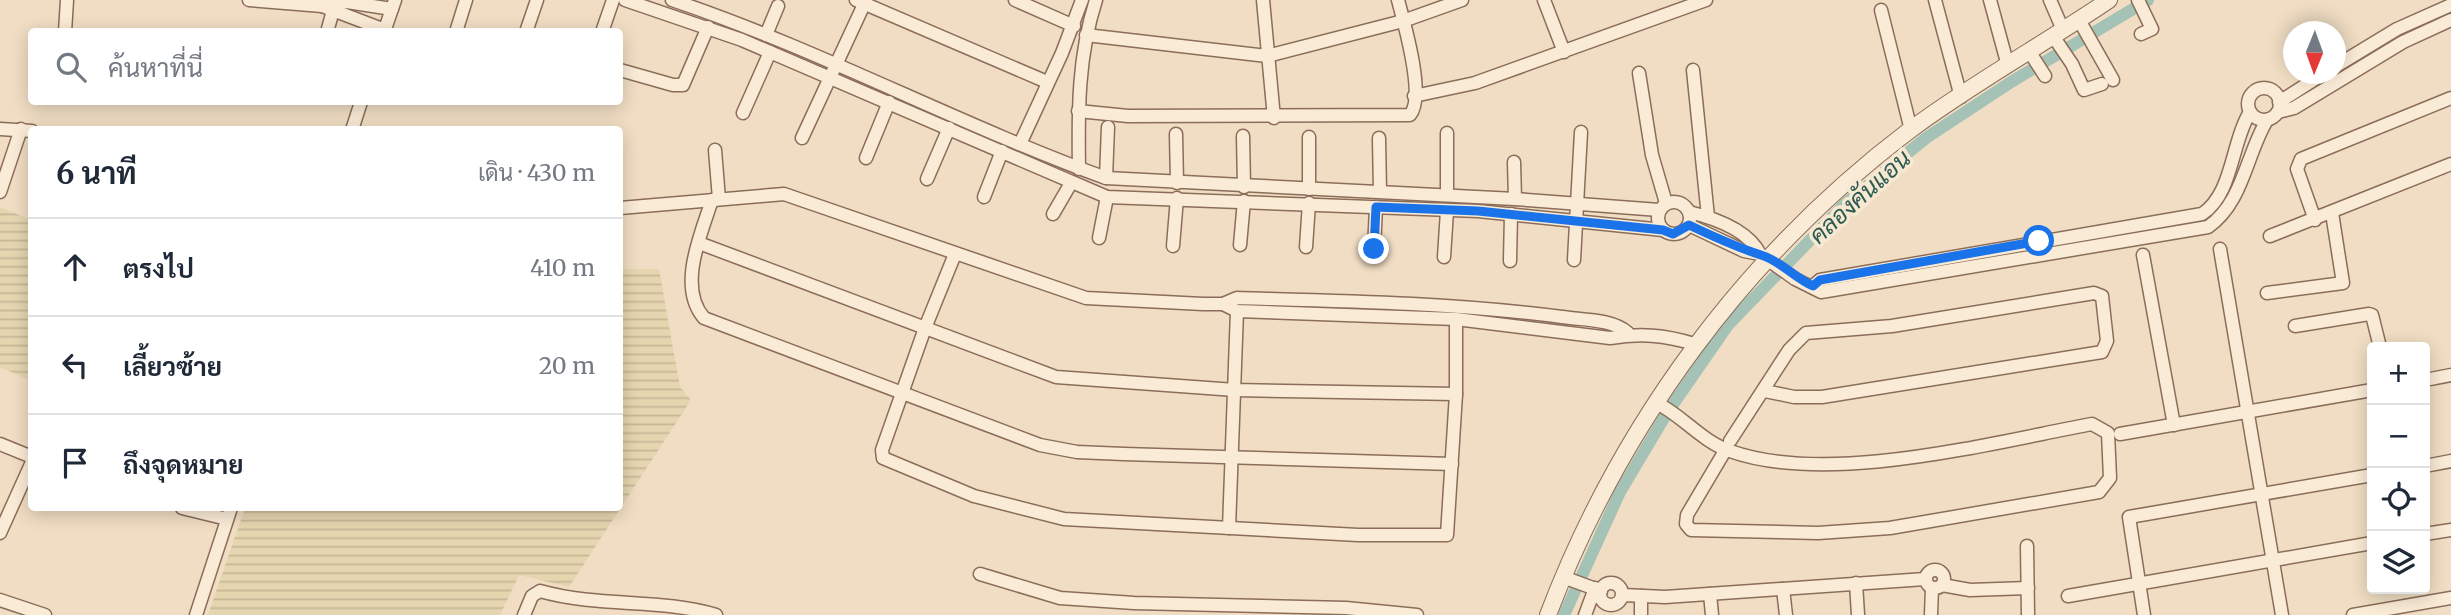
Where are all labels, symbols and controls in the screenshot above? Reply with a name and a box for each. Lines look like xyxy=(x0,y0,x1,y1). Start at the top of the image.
north arrow xyxy=(2283,21,2346,84)
search box xyxy=(28,28,623,105)
icon: search xyxy=(52,48,90,86)
text: ค้นหาที่นี่ xyxy=(108,51,203,84)
water label: คลองคันแอน xyxy=(1802,143,1917,250)
text: 6 นาที xyxy=(56,154,137,192)
text: เดิน · 430 m xyxy=(478,158,595,187)
route start xyxy=(2023,225,2054,256)
route end xyxy=(1358,233,1389,264)
icon: ahead xyxy=(56,248,94,286)
text: ตรงไป xyxy=(123,252,194,285)
text: 410 m xyxy=(530,253,595,282)
map controls xyxy=(2367,342,2430,594)
button: + xyxy=(2367,342,2430,405)
icon: left xyxy=(56,346,94,384)
text: เลี้ยวซ้าย xyxy=(123,350,222,383)
text: 20 m xyxy=(539,351,595,380)
button: − xyxy=(2367,405,2430,468)
icon: arrive xyxy=(56,444,94,482)
text: ถึงจุดหมาย xyxy=(123,448,244,481)
button: locate xyxy=(2367,468,2430,531)
button: layers xyxy=(2367,531,2430,594)

